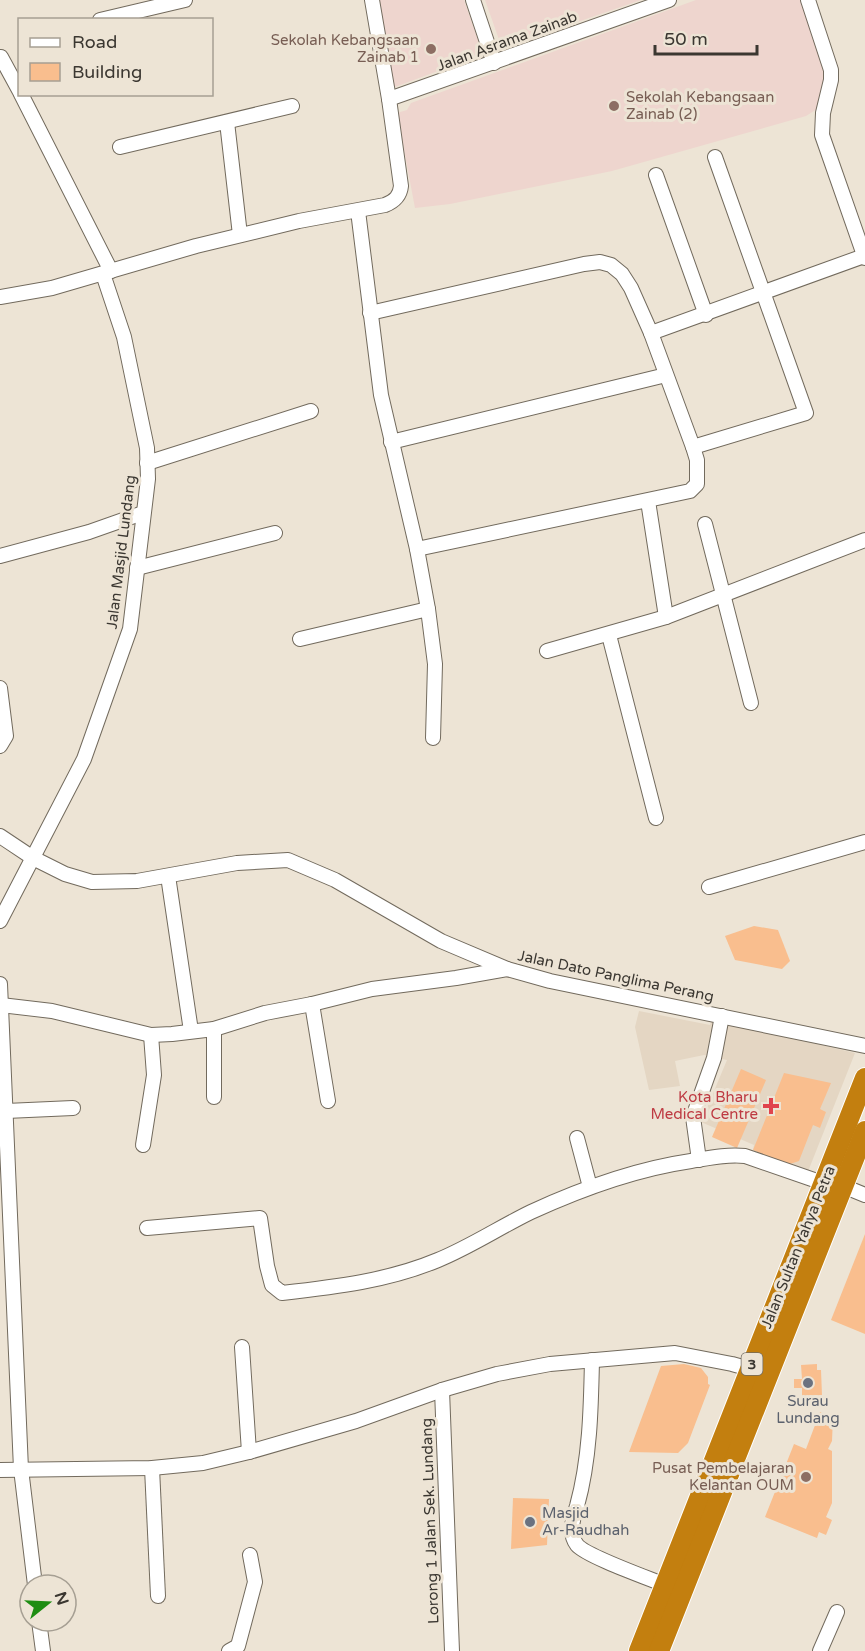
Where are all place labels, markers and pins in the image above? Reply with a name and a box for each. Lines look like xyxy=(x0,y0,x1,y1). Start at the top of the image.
place label: Sekolah Kebangsaan Zainab 1 xyxy=(271,31,419,66)
marker: Sekolah Kebangsaan Zainab 1 xyxy=(424,42,438,56)
place label: Sekolah Kebangsaan Zainab (2) xyxy=(626,88,774,123)
marker: Sekolah Kebangsaan Zainab (2) xyxy=(607,99,621,113)
place label: Kota Bharu Medical Centre xyxy=(651,1088,758,1123)
marker: Kota Bharu Medical Centre xyxy=(762,1097,780,1115)
marker: Surau Lundang xyxy=(801,1376,815,1390)
place label: Surau Lundang xyxy=(776,1392,840,1427)
place label: Pusat Pembelajaran Kelantan OUM xyxy=(652,1459,794,1494)
marker: Pusat Pembelajaran Kelantan OUM xyxy=(799,1470,813,1484)
place label: Masjid Ar-Raudhah xyxy=(542,1504,629,1539)
marker: Masjid Ar-Raudhah xyxy=(523,1515,537,1529)

